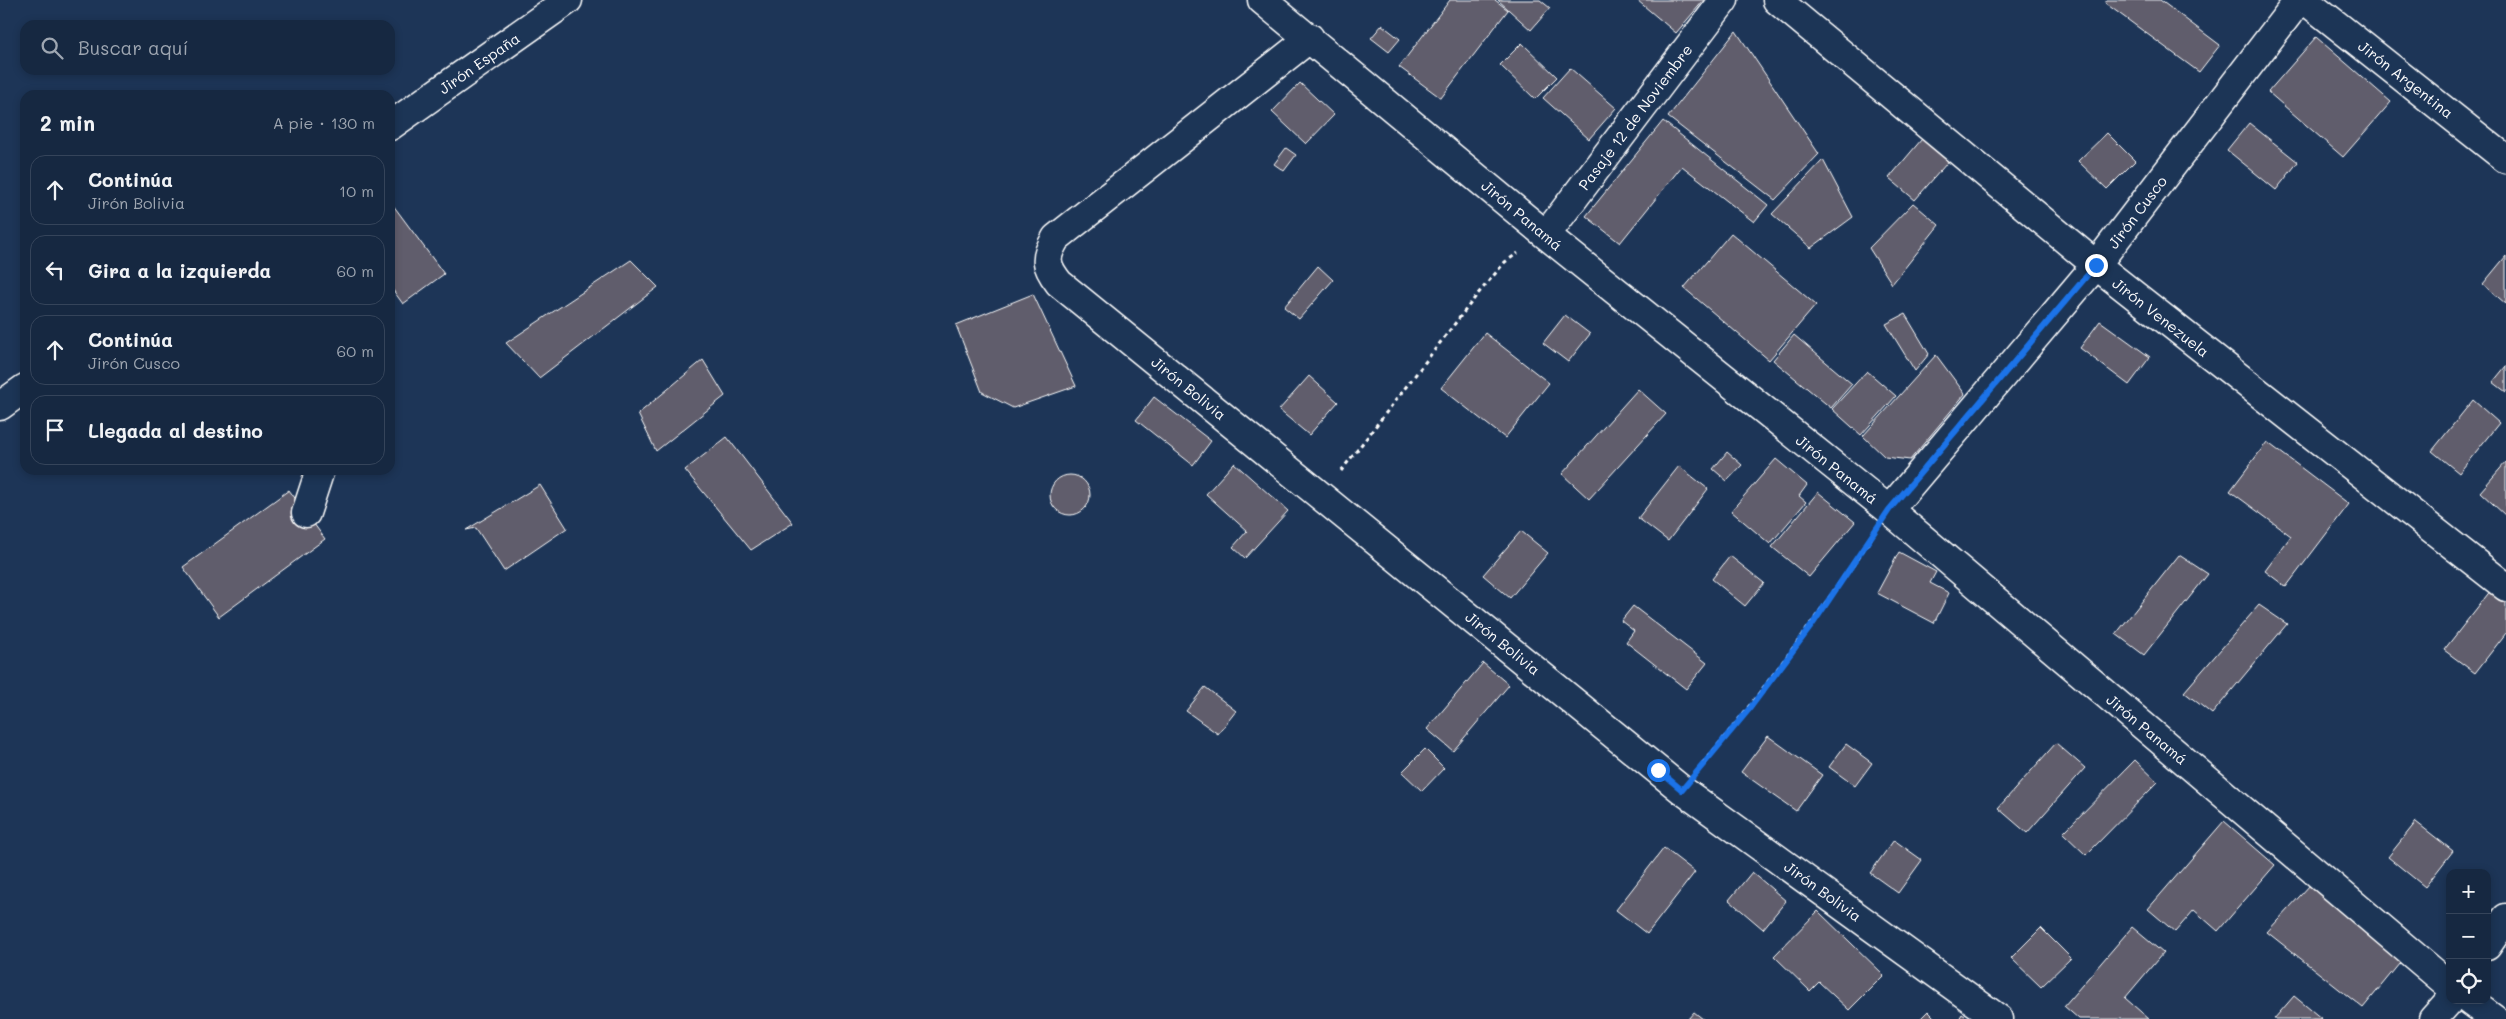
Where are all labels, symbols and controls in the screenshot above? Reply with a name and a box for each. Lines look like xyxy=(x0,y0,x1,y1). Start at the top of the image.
search box xyxy=(20,20,395,75)
street label: Jirón España xyxy=(435,28,523,98)
icon: search xyxy=(38,34,66,62)
text: Buscar aquí xyxy=(78,35,188,60)
street label: Jirón Argentina xyxy=(2354,36,2458,122)
street label: Pasaje 12 de Noviembre xyxy=(1574,40,1696,194)
text: 2 min xyxy=(40,109,95,136)
text: A pie · 130 m xyxy=(273,112,375,133)
text: Continúa xyxy=(88,167,173,192)
street label: Jirón Cusco xyxy=(2103,171,2171,252)
street label: Jirón Panamá xyxy=(1477,175,1567,255)
icon: ahead xyxy=(41,176,69,204)
text: 10 m xyxy=(339,180,374,201)
text: Jirón Bolivia xyxy=(88,192,185,213)
route end xyxy=(2085,254,2108,277)
icon: left xyxy=(41,256,69,284)
text: Gira a la izquierda xyxy=(88,258,271,283)
text: 60 m xyxy=(337,260,374,281)
street label: Jirón Venezuela xyxy=(2108,273,2214,361)
text: Continúa xyxy=(88,327,173,352)
icon: ahead xyxy=(41,336,69,364)
text: 60 m xyxy=(337,340,374,361)
text: Jirón Cusco xyxy=(88,352,180,373)
street label: Jirón Bolivia xyxy=(1147,352,1231,424)
icon: arrive xyxy=(41,416,69,444)
text: Llegada al destino xyxy=(88,418,263,443)
street label: Jirón Panamá xyxy=(1792,430,1882,508)
street label: Jirón Bolivia xyxy=(1461,607,1545,679)
street label: Jirón Panamá xyxy=(2102,689,2192,769)
route start xyxy=(1647,759,1670,782)
street label: Jirón Bolivia xyxy=(1780,856,1866,926)
map controls xyxy=(2446,869,2491,1004)
button: + xyxy=(2446,869,2491,914)
button: − xyxy=(2446,914,2491,959)
button: locate xyxy=(2446,959,2491,1004)

